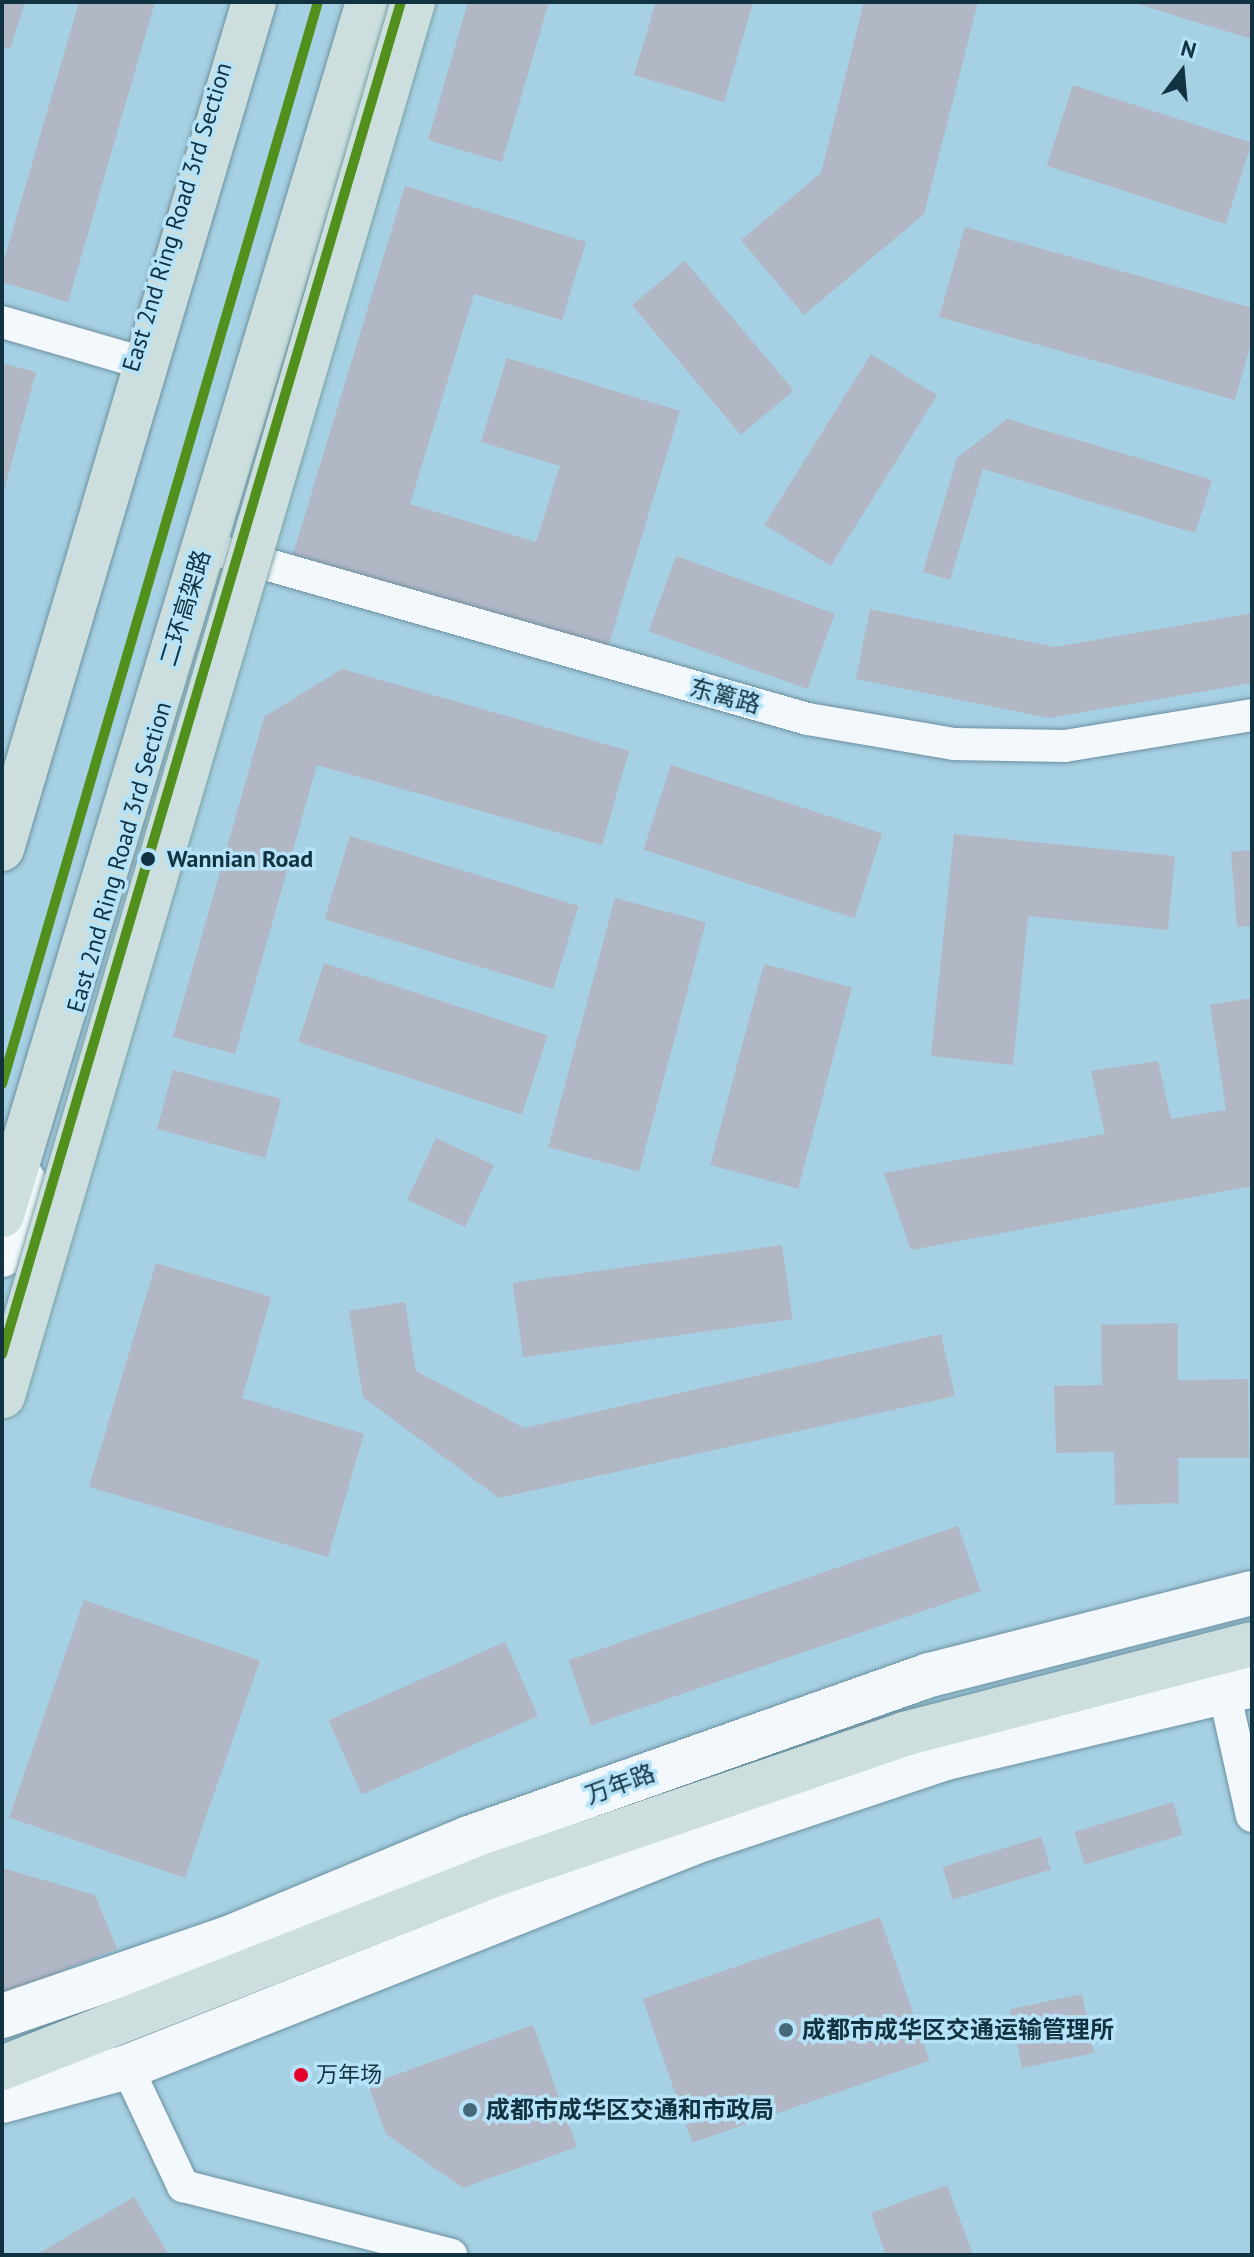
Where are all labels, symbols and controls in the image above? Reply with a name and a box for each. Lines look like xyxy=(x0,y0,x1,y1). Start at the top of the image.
north arrow xyxy=(1142,32,1222,112)
text: N xyxy=(1178,33,1199,64)
street label: East 2nd Ring Road 3rd Section xyxy=(116,59,238,375)
street label: 二环高架路 xyxy=(154,546,216,670)
street label: 东篱路 xyxy=(686,673,764,719)
street label: East 2nd Ring Road 3rd Section xyxy=(61,698,177,1016)
place label: Wannian Road xyxy=(167,845,313,873)
marker: Wannian Road xyxy=(136,847,160,871)
street label: 万年路 xyxy=(581,1758,659,1810)
place label: 成都市成华区交通运输管理所 xyxy=(802,2016,1114,2044)
marker: 成都市成华区交通运输管理所 xyxy=(777,2021,795,2039)
place label: 万年场 xyxy=(316,2062,382,2088)
marker: 万年场 xyxy=(293,2067,309,2083)
place label: 成都市成华区交通和市政局 xyxy=(486,2096,774,2124)
marker: 成都市成华区交通和市政局 xyxy=(461,2101,479,2119)

